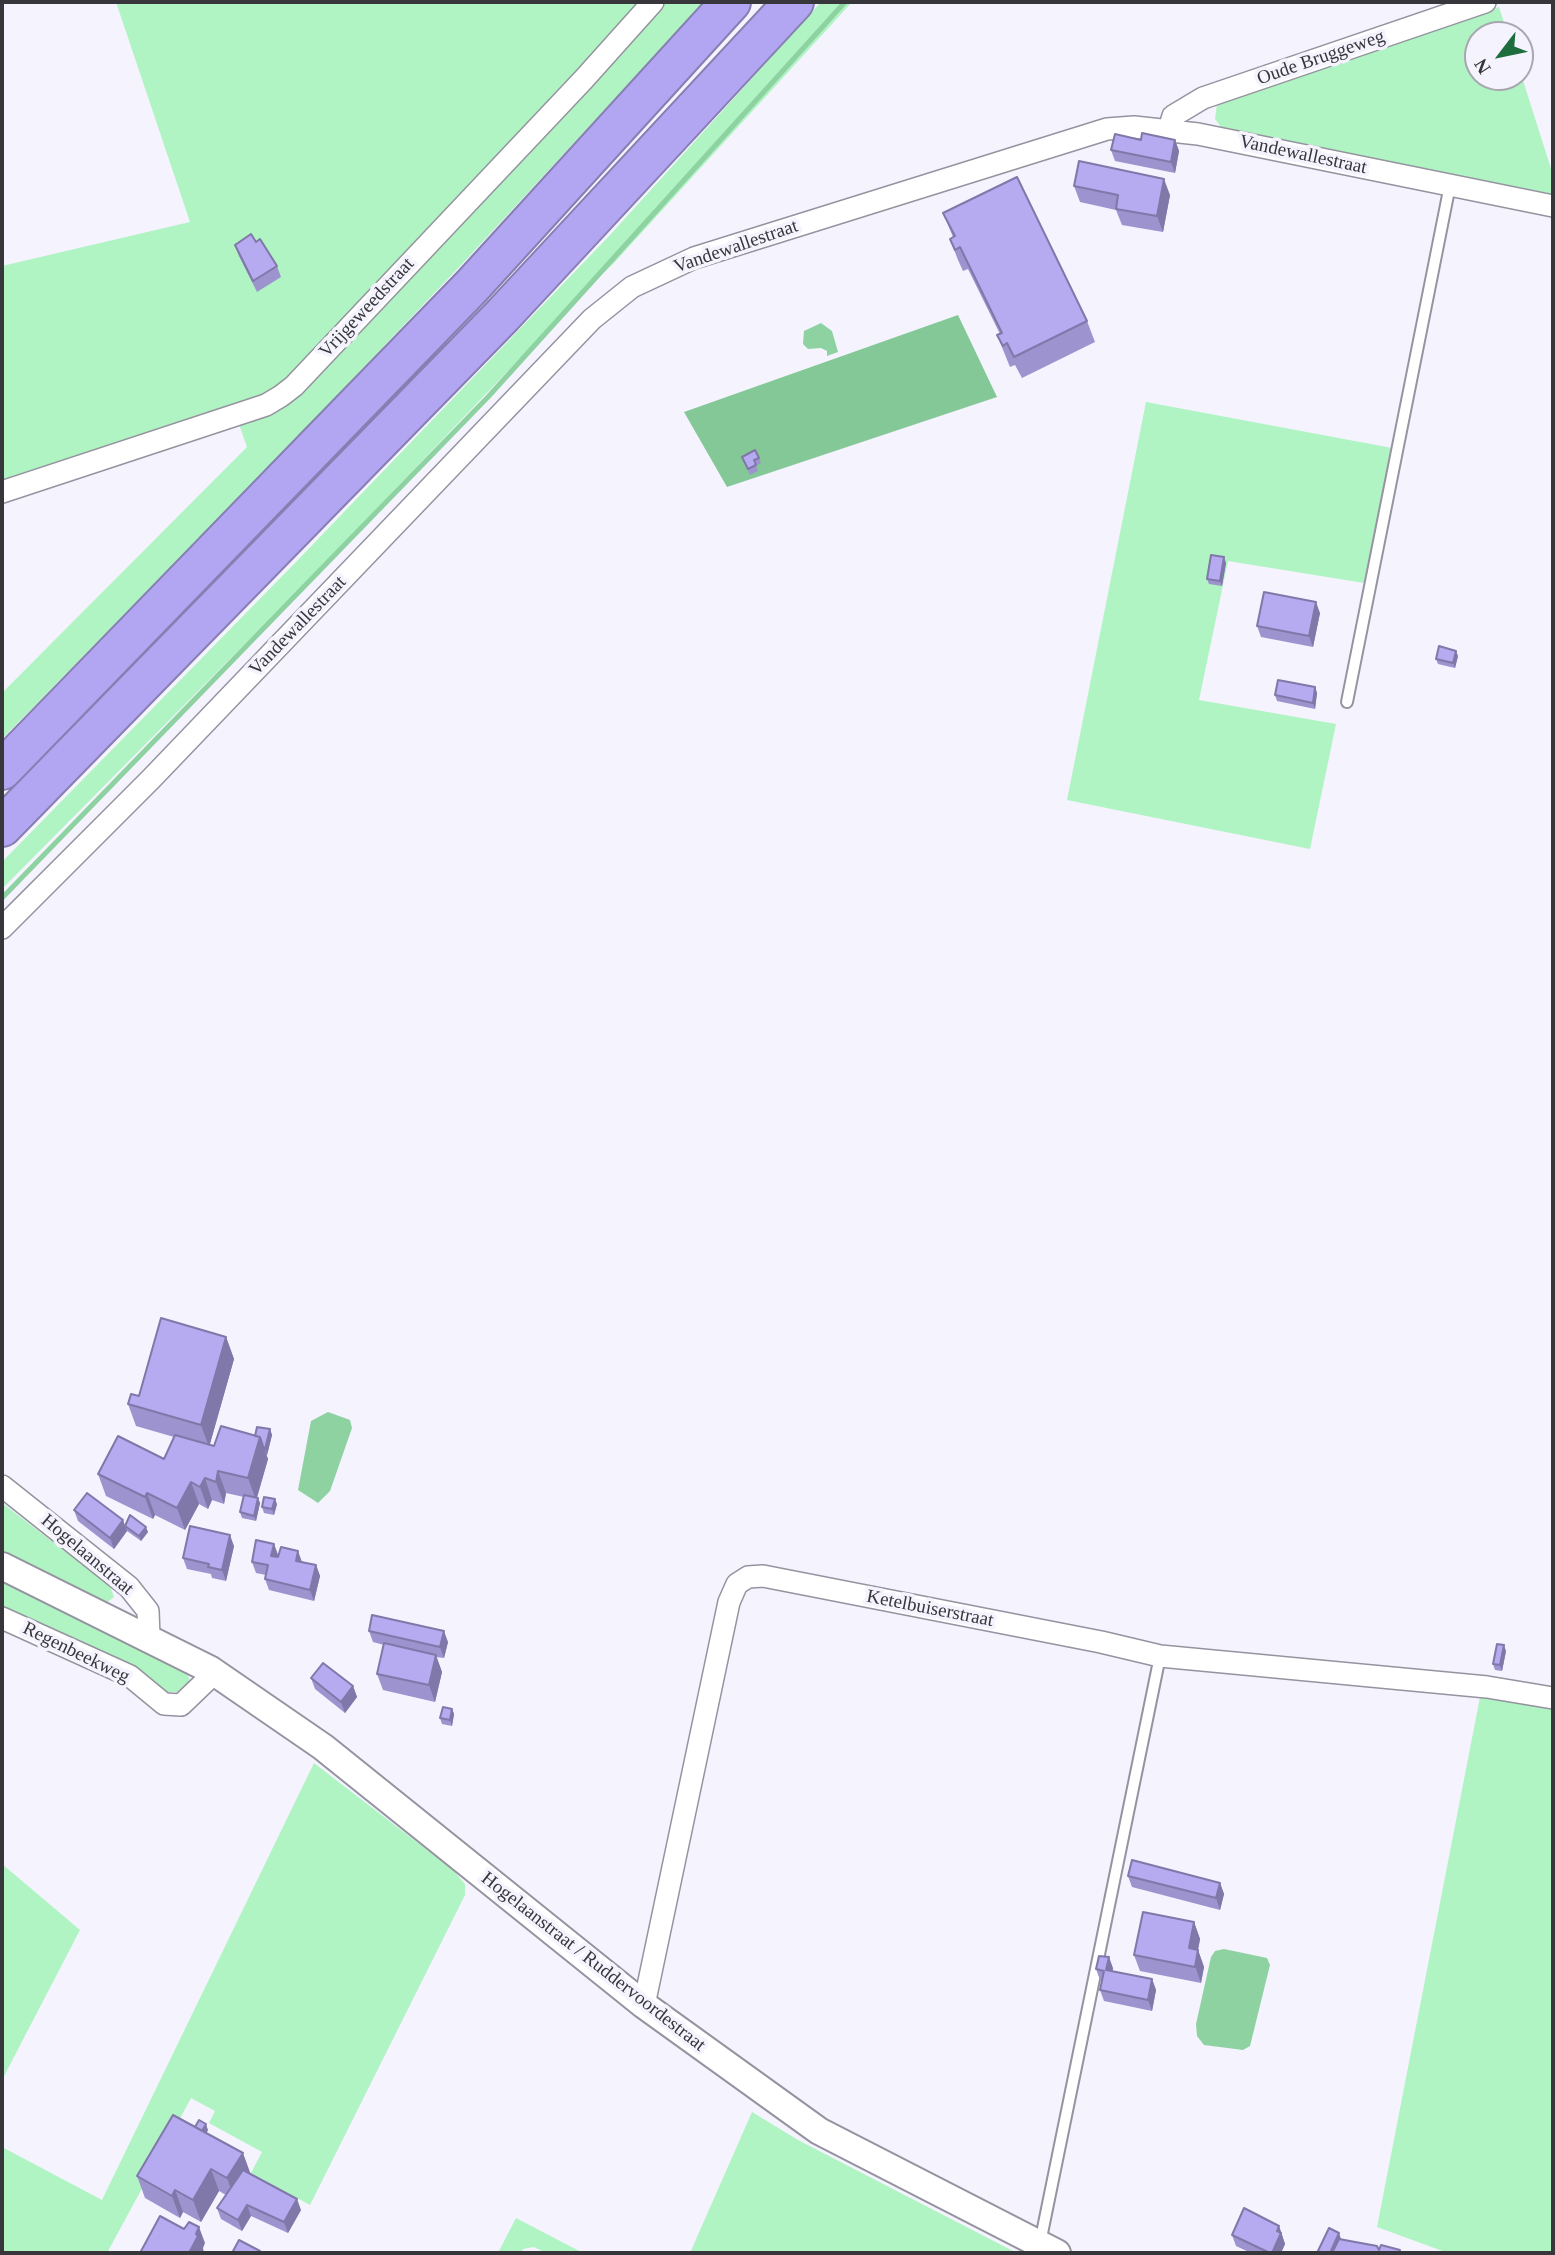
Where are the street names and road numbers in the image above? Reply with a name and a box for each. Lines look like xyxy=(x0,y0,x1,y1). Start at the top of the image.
street label: Oude Bruggeweg xyxy=(1254,25,1388,91)
street label: Vandewallestraat xyxy=(1237,130,1369,180)
street label: Vandewallestraat xyxy=(671,215,801,279)
street label: Vrijgeweedstraat xyxy=(315,253,419,363)
street label: Vandewallestraat xyxy=(245,571,351,681)
street label: Hogelaanstraat xyxy=(36,1510,138,1600)
street label: Ketelbuiserstraat xyxy=(865,1586,995,1632)
street label: Regenbeekweg xyxy=(19,1617,133,1689)
street label: Hogelaanstraat / Ruddervoordestraat xyxy=(476,1867,710,2057)

